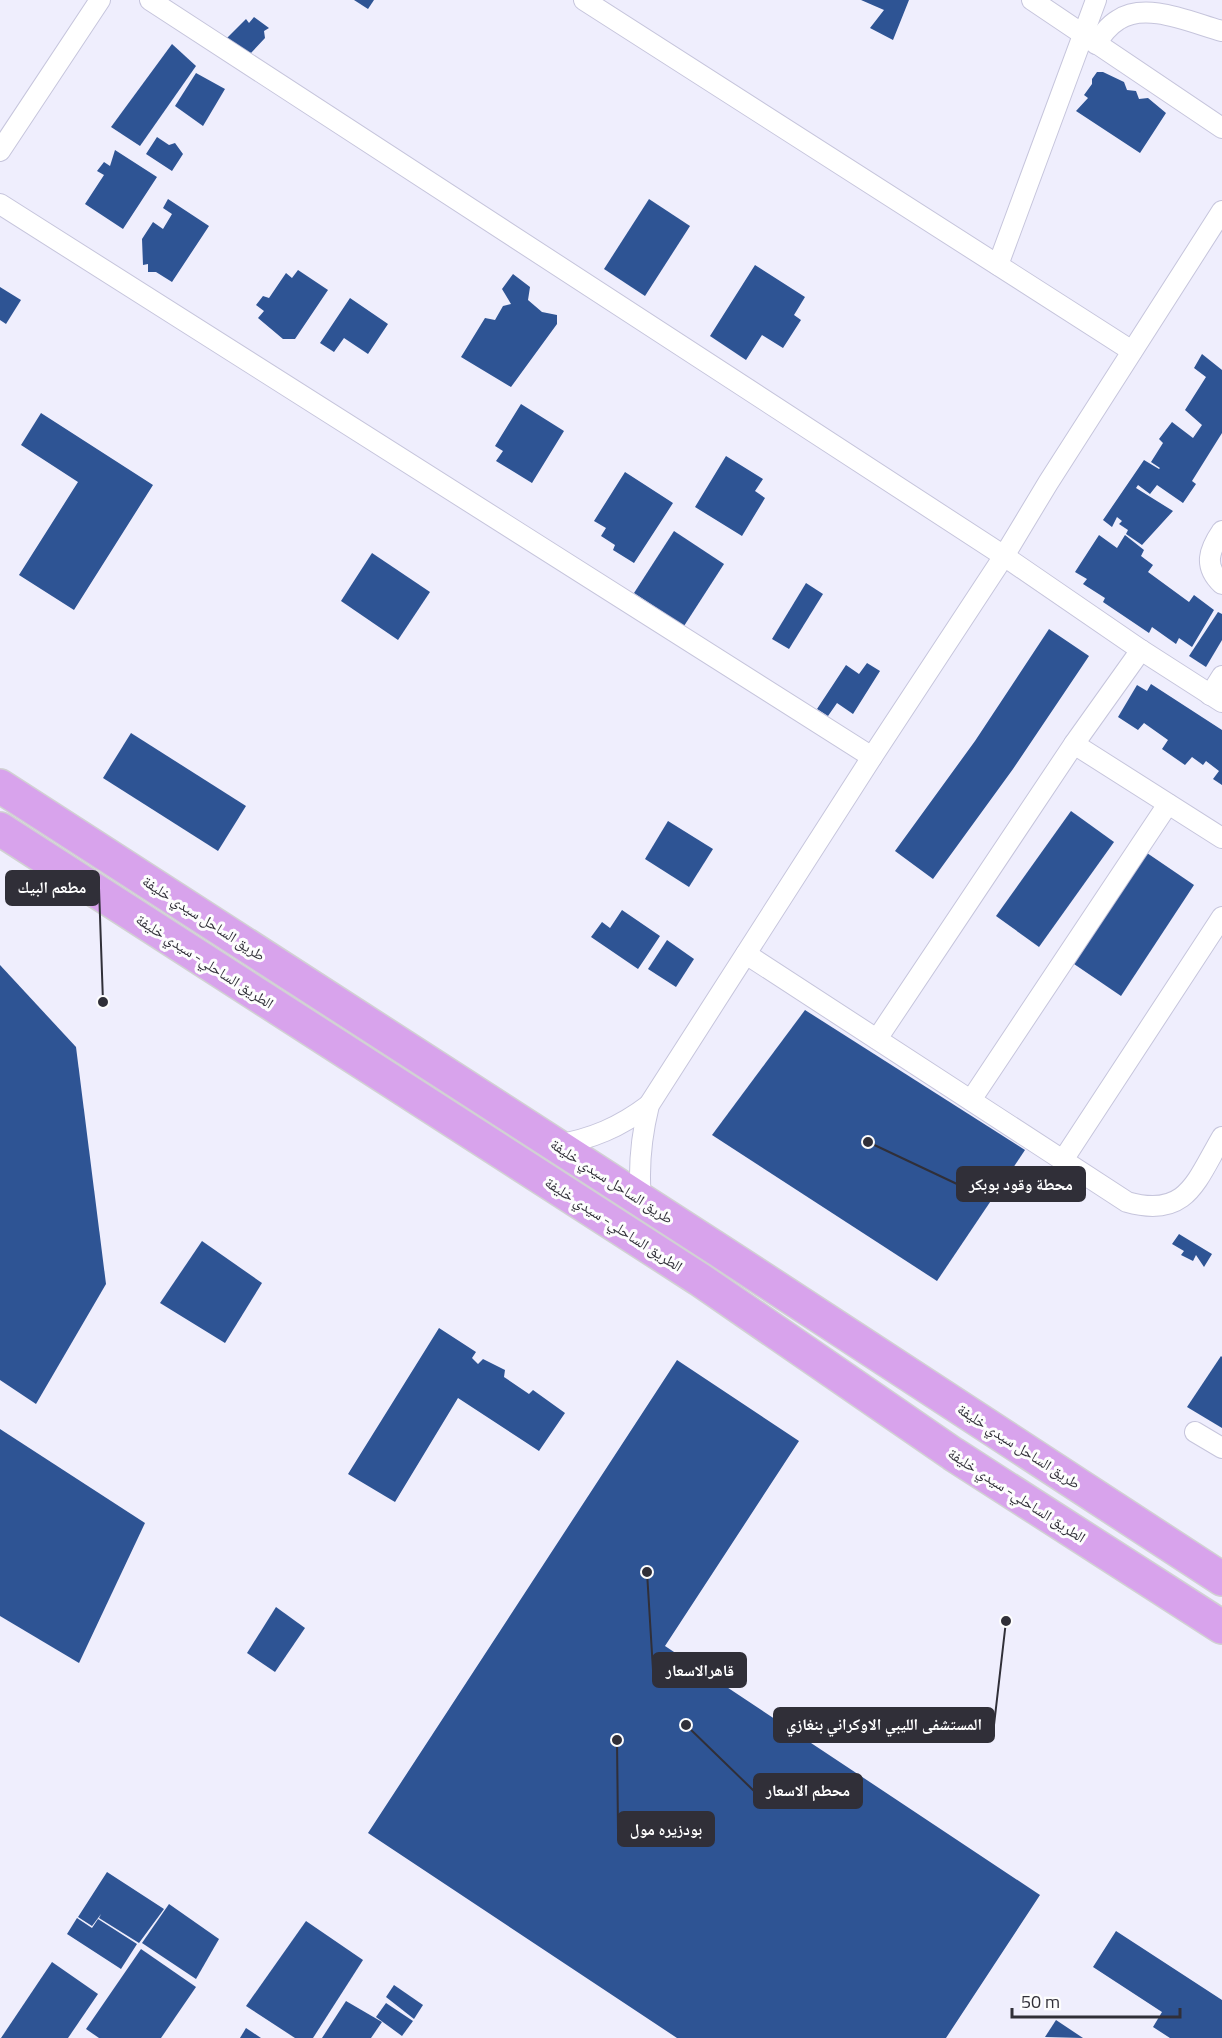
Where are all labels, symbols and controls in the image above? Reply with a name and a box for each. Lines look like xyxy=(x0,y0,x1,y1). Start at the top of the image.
street label: طريق الساحل سيدي خليفة xyxy=(138,870,270,967)
callout: مطعم البيك xyxy=(6,871,99,905)
text: مطعم البيك xyxy=(18,875,86,899)
street label: الطريق الساحلي- سيدي خليفة xyxy=(131,908,279,1015)
street label: طريق الساحل سيدي خليفة xyxy=(546,1133,678,1230)
callout: محطة وقود بوبكر xyxy=(957,1167,1085,1201)
street label: الطريق الساحلي- سيدي خليفة xyxy=(540,1171,688,1278)
text: محطة وقود بوبكر xyxy=(968,1172,1073,1196)
street label: طريق الساحل سيدي خليفة xyxy=(953,1398,1085,1495)
street label: الطريق الساحلي- سيدي خليفة xyxy=(943,1442,1091,1549)
callout: قاهرالاسعار xyxy=(653,1653,746,1687)
text: قاهرالاسعار xyxy=(665,1658,734,1682)
callout: المستشفى الليبي الاوكراني بنغازي xyxy=(774,1708,994,1742)
text: المستشفى الليبي الاوكراني بنغازي xyxy=(786,1712,982,1737)
callout: محطم الاسعار xyxy=(754,1774,862,1808)
text: محطم الاسعار xyxy=(765,1778,850,1802)
callout: بودزيره مول xyxy=(618,1812,714,1846)
text: بودزيره مول xyxy=(630,1817,702,1841)
scale bar xyxy=(1012,1981,1180,2019)
text: 50 m xyxy=(1021,1988,1060,2015)

